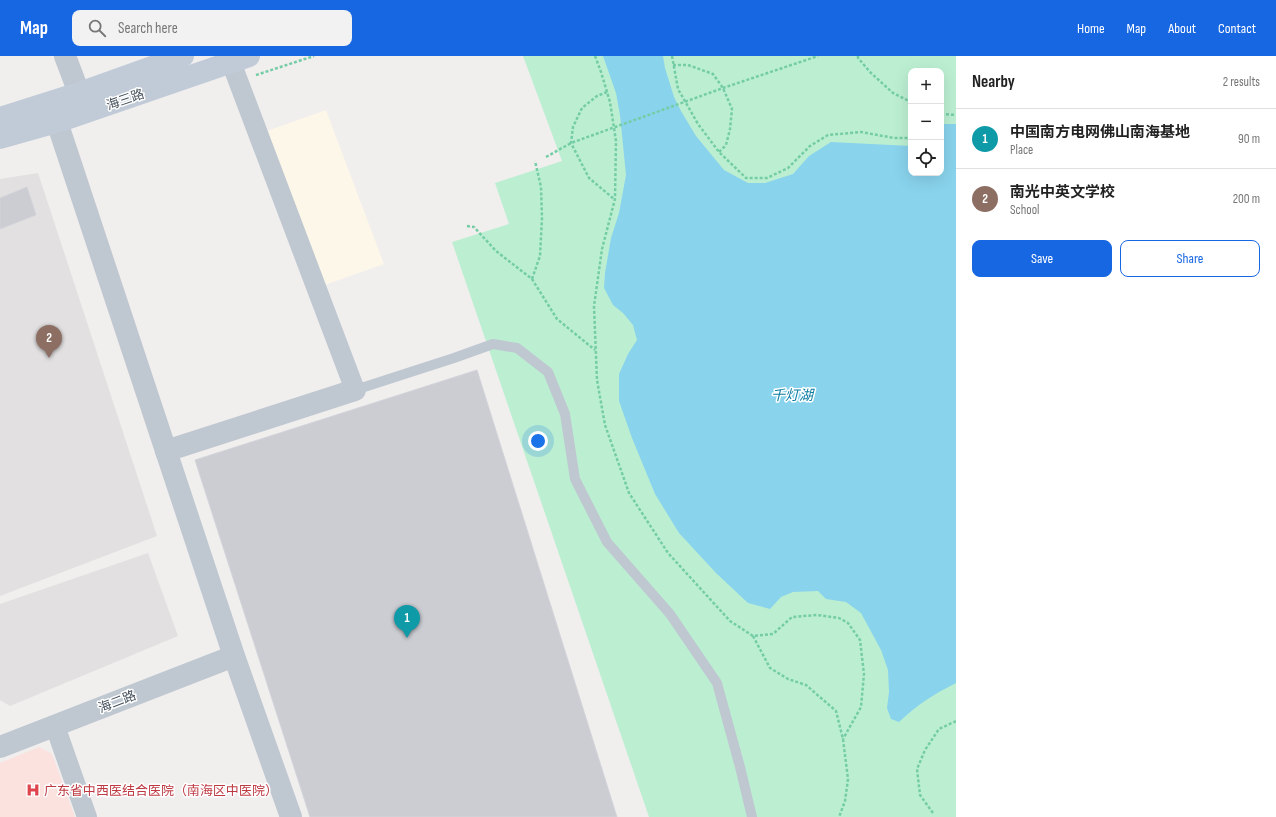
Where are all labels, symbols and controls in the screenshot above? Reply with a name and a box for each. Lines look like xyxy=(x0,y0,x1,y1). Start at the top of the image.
search box xyxy=(72,10,352,46)
text: Map xyxy=(20,17,48,40)
icon: search xyxy=(86,17,108,39)
text: Search here xyxy=(118,19,178,38)
text: Home xyxy=(1077,20,1105,37)
text: Map xyxy=(1127,20,1146,37)
text: About xyxy=(1168,20,1196,37)
text: Contact xyxy=(1218,20,1256,37)
map controls xyxy=(908,68,944,176)
button: + xyxy=(908,68,944,104)
text: Nearby xyxy=(972,72,1015,92)
text: 2 results xyxy=(1223,74,1260,90)
street label: 海三路 xyxy=(104,86,146,114)
button: − xyxy=(908,104,944,140)
text: 中国南方电网佛山南海基地 xyxy=(1010,123,1190,142)
text: 1 xyxy=(982,131,988,147)
text: 90 m xyxy=(1238,131,1260,147)
button: locate xyxy=(908,140,944,176)
text: Place xyxy=(1010,142,1033,158)
text: 南光中英文学校 xyxy=(1010,183,1115,202)
text: 2 xyxy=(982,191,988,207)
text: 200 m xyxy=(1233,191,1260,207)
text: School xyxy=(1010,202,1040,218)
button: Save xyxy=(972,240,1112,277)
button: Share xyxy=(1120,240,1260,277)
pin: 2 xyxy=(36,325,62,358)
water label: 千灯湖 xyxy=(771,387,815,404)
your location xyxy=(528,431,548,451)
pin: 1 xyxy=(394,605,420,638)
street label: 海二路 xyxy=(96,687,138,716)
hospital icon: 广东省中西医结合医院（南海区中医院） xyxy=(25,782,41,798)
place label: 广东省中西医结合医院（南海区中医院） xyxy=(44,783,278,799)

